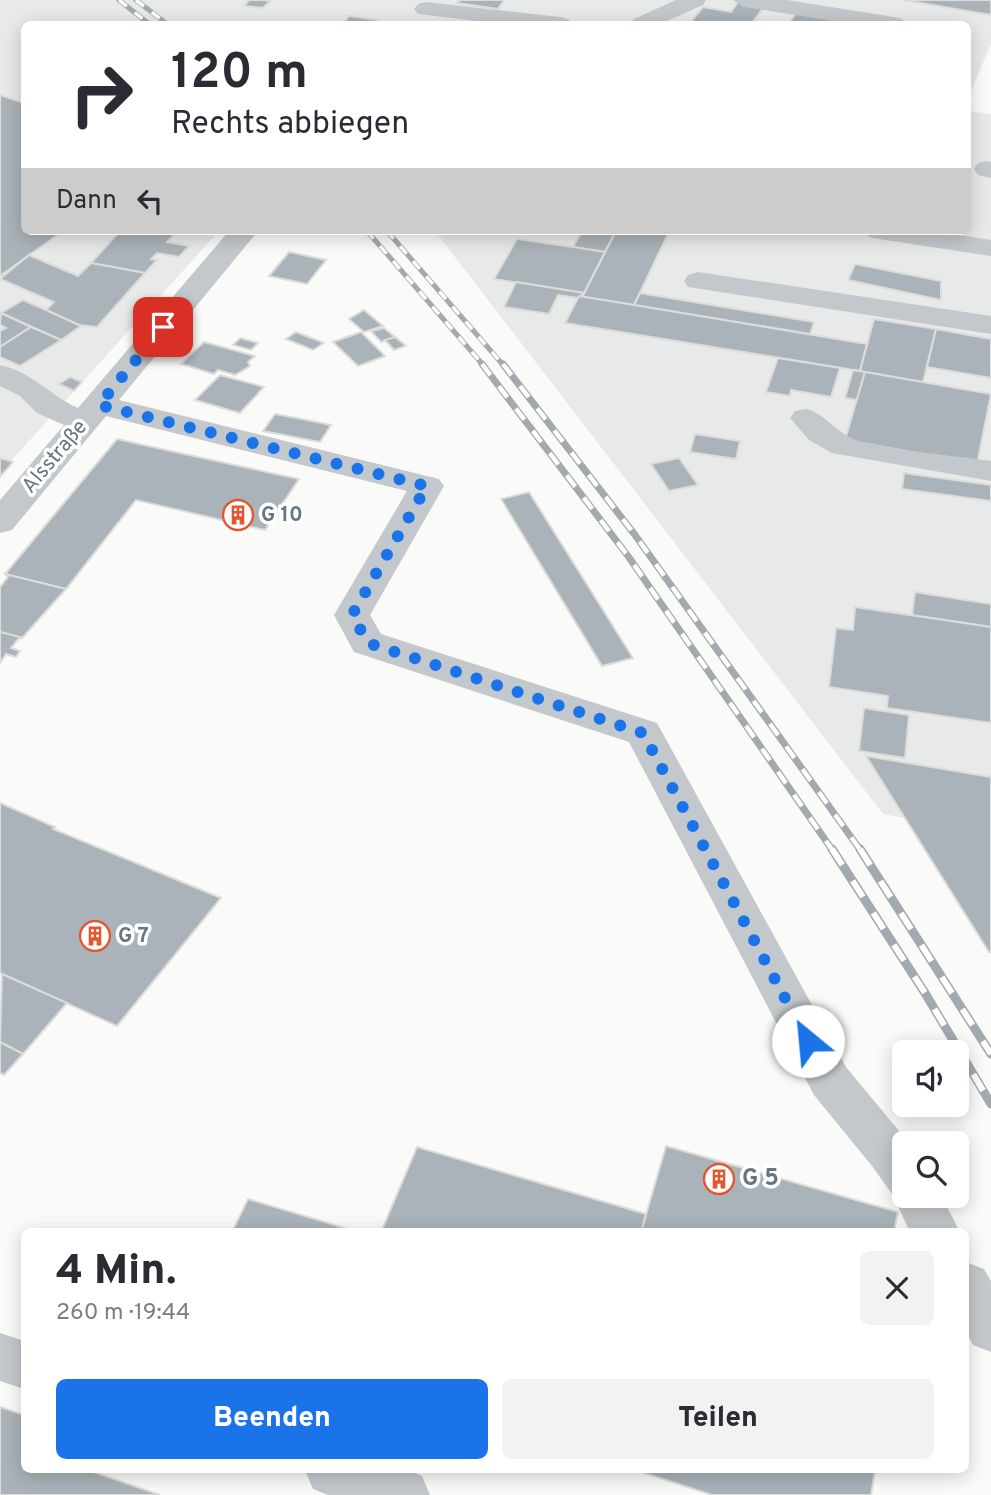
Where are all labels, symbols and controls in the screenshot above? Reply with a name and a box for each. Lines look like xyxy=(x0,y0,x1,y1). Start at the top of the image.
text: 120 m xyxy=(171,44,308,106)
icon: right xyxy=(56,49,147,140)
text: Rechts abbiegen xyxy=(171,105,409,145)
icon: left xyxy=(131,182,169,220)
text: Dann xyxy=(56,185,117,218)
pin xyxy=(133,297,193,357)
icon: arrive xyxy=(144,308,182,346)
street label: Alsstraße xyxy=(16,415,94,499)
building icon: G 10 xyxy=(221,498,255,532)
place label: G 10 xyxy=(261,502,303,529)
building icon: G 7 xyxy=(78,919,112,953)
place label: G 7 xyxy=(118,923,149,950)
position arrow xyxy=(771,1004,845,1078)
map controls xyxy=(892,1040,969,1208)
button: sound xyxy=(892,1040,969,1117)
button: search xyxy=(892,1131,969,1208)
building icon: G 5 xyxy=(702,1162,736,1196)
place label: G 5 xyxy=(742,1164,779,1194)
text: 4 Min. xyxy=(56,1246,176,1299)
button: close xyxy=(860,1251,934,1325)
text: 260 m · 19:44 xyxy=(56,1299,190,1328)
button: Beenden xyxy=(56,1379,488,1459)
button: Teilen xyxy=(502,1379,934,1459)

